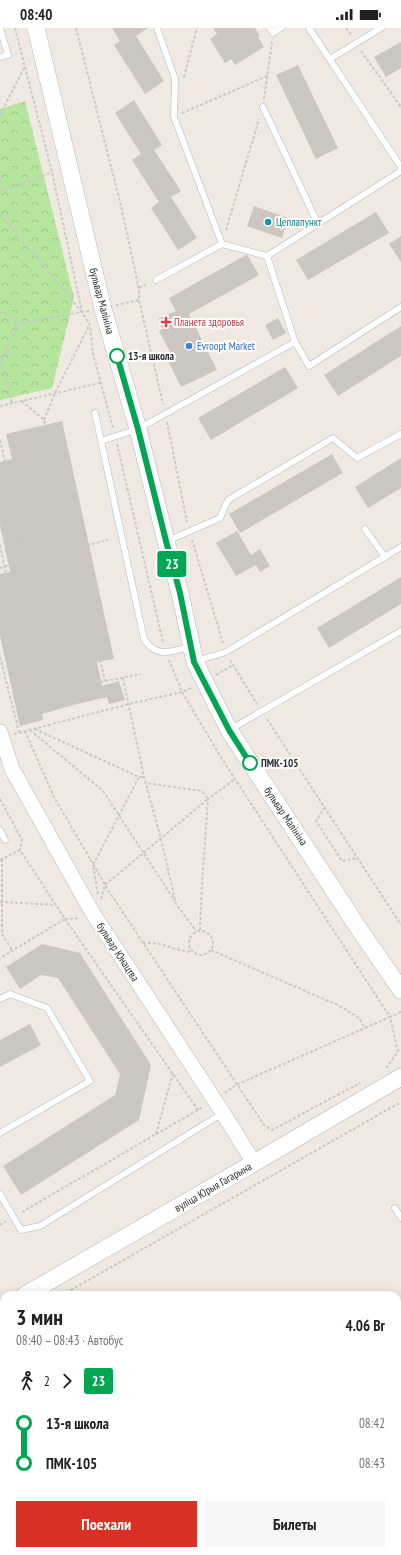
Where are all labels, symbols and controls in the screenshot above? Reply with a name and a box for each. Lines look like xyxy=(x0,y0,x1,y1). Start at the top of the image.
text: 08:40 xyxy=(20,5,52,24)
place label: Цеплапункт xyxy=(276,215,322,229)
marker: Цеплапункт xyxy=(263,217,273,227)
street label: бульвар Малініна xyxy=(86,266,118,336)
place label: Планета здоровья xyxy=(174,315,244,329)
marker: Планета здоровья xyxy=(161,317,171,327)
place label: Evroopt Market xyxy=(197,339,255,353)
marker: Evroopt Market xyxy=(184,341,194,351)
marker: 13-я школа xyxy=(109,348,125,364)
place label: 13-я школа xyxy=(128,349,175,363)
line badge: 23 xyxy=(154,551,190,577)
text: 23 xyxy=(165,555,179,573)
marker: ПМК-105 xyxy=(242,755,258,771)
place label: ПМК-105 xyxy=(261,756,299,770)
street label: бульвар Малініна xyxy=(261,784,311,848)
street label: бульвар Юнацтва xyxy=(94,920,142,984)
street label: вуліца Юрыя Гагарына xyxy=(172,1159,254,1215)
text: 3 мин xyxy=(16,1303,63,1331)
text: 4.06 Br xyxy=(345,1316,385,1335)
text: 08:40 – 08:43 · Автобус xyxy=(16,1332,123,1349)
icon: walk xyxy=(16,1370,38,1392)
icon: forward xyxy=(56,1370,78,1392)
text: 23 xyxy=(92,1372,105,1390)
text: 2 xyxy=(44,1373,50,1390)
text: 13-я школа xyxy=(46,1414,109,1433)
text: 08:42 xyxy=(359,1415,385,1432)
text: ПМК-105 xyxy=(46,1454,97,1473)
text: 08:43 xyxy=(359,1455,385,1472)
button: Поехали xyxy=(16,1501,197,1547)
button: Билеты xyxy=(205,1501,385,1547)

